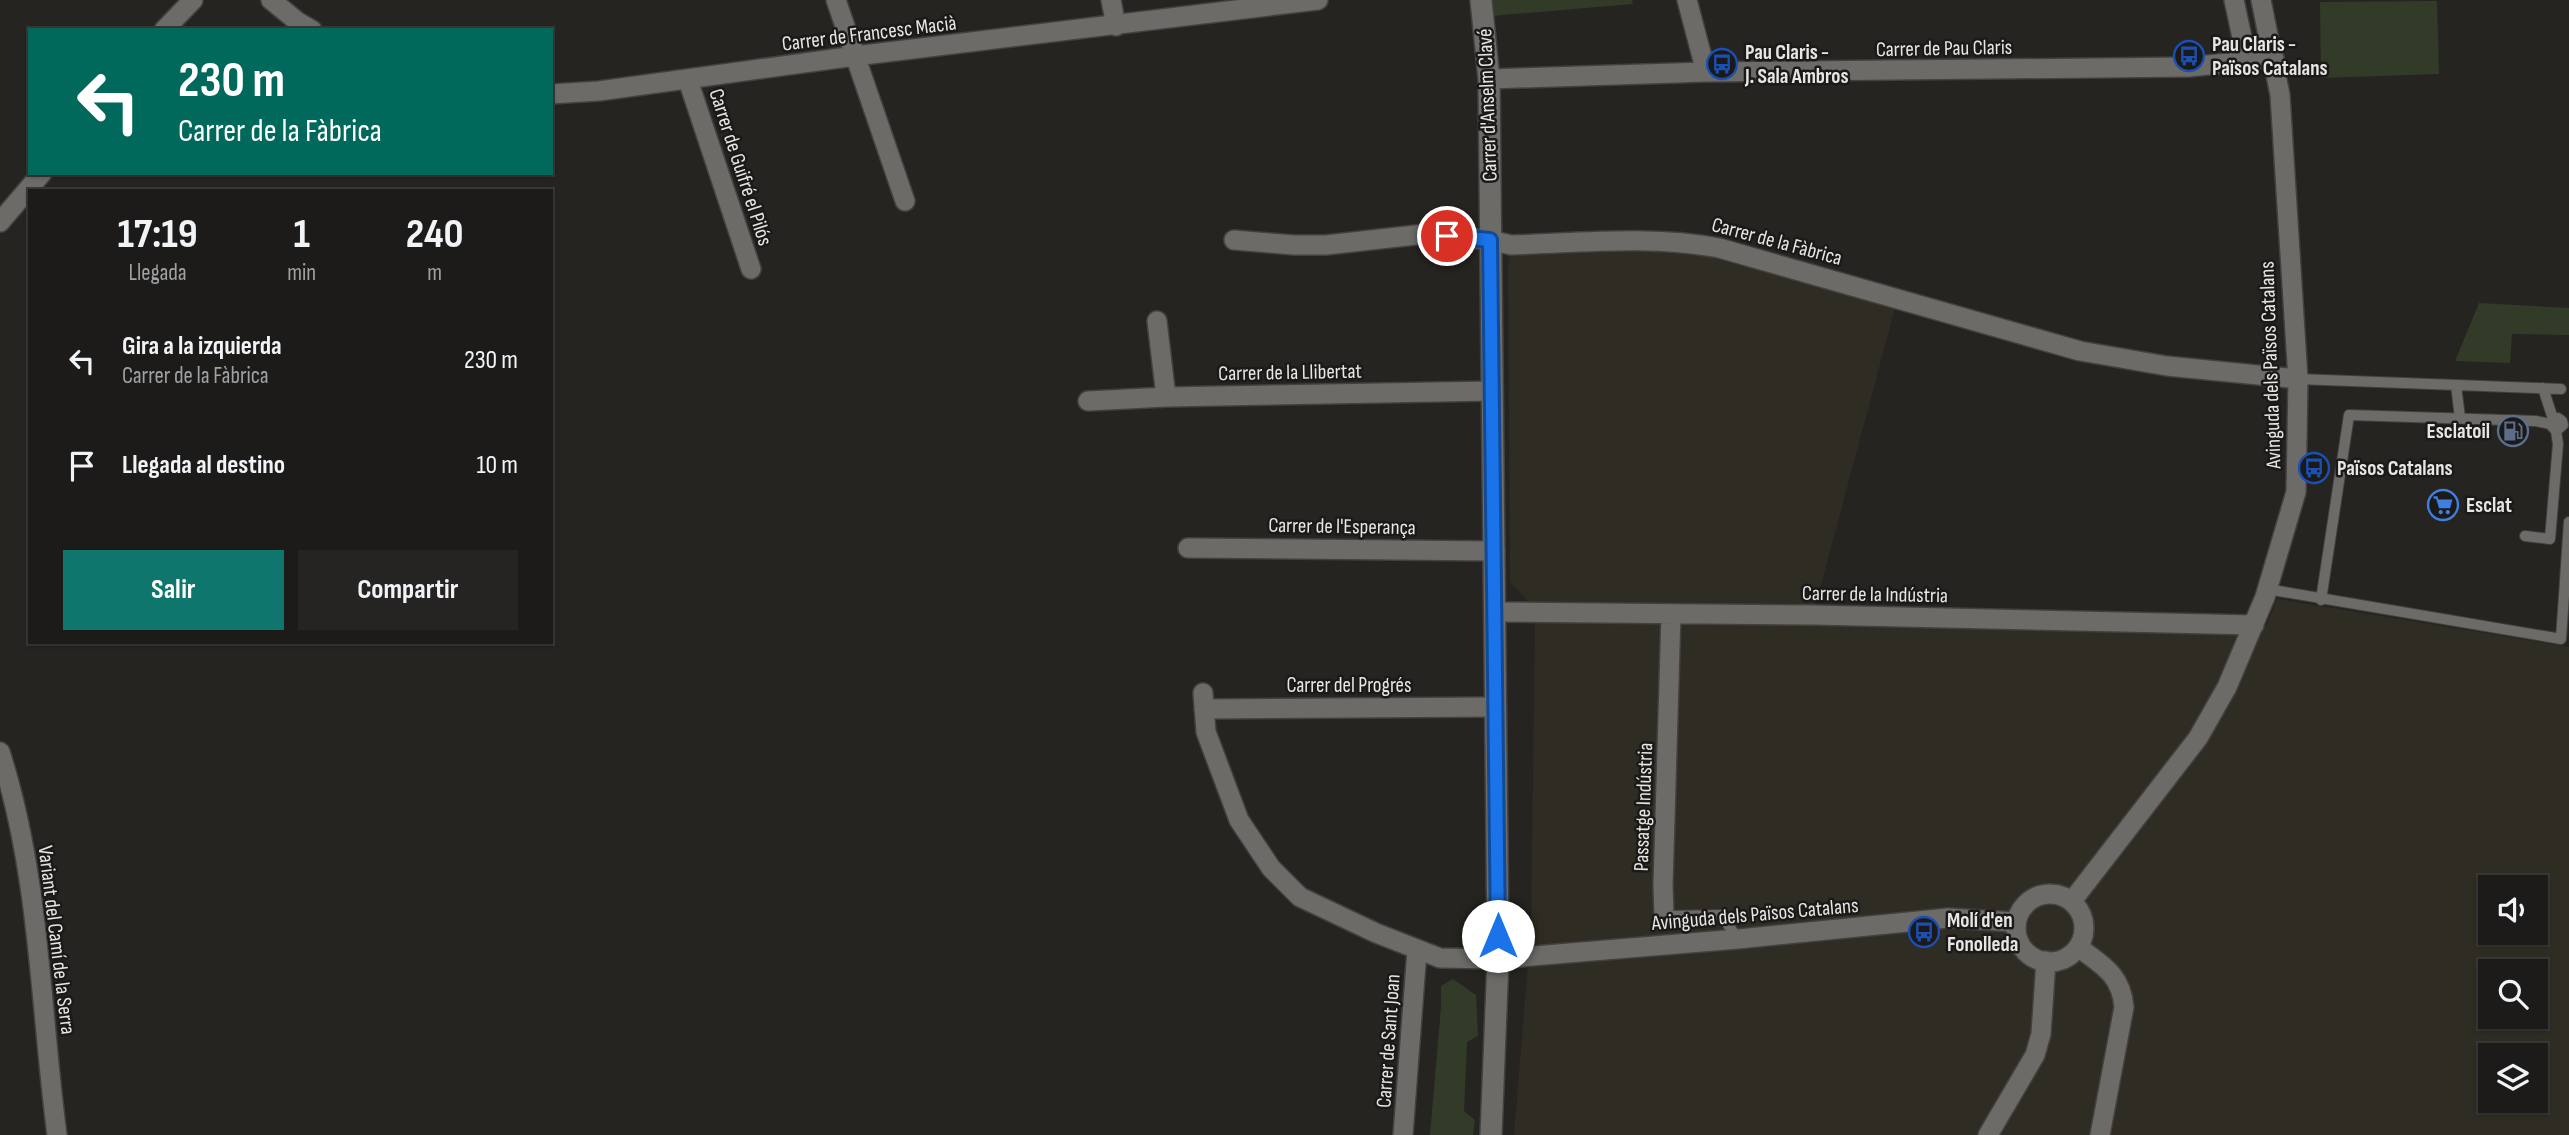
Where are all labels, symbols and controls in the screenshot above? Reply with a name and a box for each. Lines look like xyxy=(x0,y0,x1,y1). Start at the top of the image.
street label: Carrer de Francesc Macià xyxy=(780,10,958,57)
street label: Carrer d'Anselm Clavé xyxy=(1472,28,1503,182)
place label: Pau Claris - Països Catalans xyxy=(2212,32,2328,81)
street label: Carrer de Pau Claris xyxy=(1876,35,2012,62)
bus stop icon: Pau Claris - Països Catalans xyxy=(2172,39,2206,73)
place label: Pau Claris - J. Sala Ambros xyxy=(1744,40,1848,89)
bus stop icon: Pau Claris - J. Sala Ambros xyxy=(1705,47,1739,81)
text: 230 m xyxy=(178,52,285,111)
icon: left xyxy=(63,56,154,147)
street label: Carrer de Guifré el Pilós xyxy=(703,86,778,249)
text: Carrer de la Fàbrica xyxy=(178,112,382,151)
pin xyxy=(1417,206,1477,266)
text: 17:19 xyxy=(118,209,198,260)
text: 1 xyxy=(293,209,310,260)
text: 240 xyxy=(406,209,463,260)
street label: Carrer de la Fàbrica xyxy=(1709,212,1845,271)
icon: arrive xyxy=(1428,217,1466,255)
text: Llegada xyxy=(128,259,187,287)
text: min xyxy=(287,259,316,287)
text: m xyxy=(427,259,442,287)
street label: Avinguda dels Països Catalans xyxy=(2254,261,2287,470)
text: Gira a la izquierda xyxy=(122,331,282,362)
icon: left xyxy=(63,342,101,380)
text: 230 m xyxy=(464,345,518,376)
street label: Carrer de la Llibertat xyxy=(1218,359,1362,386)
text: Carrer de la Fàbrica xyxy=(122,362,269,390)
fuel station icon: Esclatoil xyxy=(2496,414,2530,448)
place label: Esclatoil xyxy=(2427,419,2490,444)
icon: arrive xyxy=(63,447,101,485)
text: Llegada al destino xyxy=(122,450,285,481)
text: 10 m xyxy=(476,450,518,481)
bus stop icon: Països Catalans xyxy=(2297,451,2331,485)
place label: Països Catalans xyxy=(2337,456,2453,481)
supermarket icon: Esclat xyxy=(2426,488,2460,522)
place label: Esclat xyxy=(2466,493,2512,518)
street label: Carrer de l'Esperança xyxy=(1268,513,1416,540)
button: Salir xyxy=(63,550,284,630)
button: Compartir xyxy=(298,550,518,630)
street label: Carrer de la Indústria xyxy=(1802,581,1948,608)
street label: Carrer del Progrés xyxy=(1286,673,1412,698)
street label: Passatge Indústria xyxy=(1629,742,1658,872)
street label: Variant del Camí de la Serra xyxy=(33,844,80,1036)
map controls xyxy=(2478,875,2548,1113)
button: sound xyxy=(2478,875,2548,945)
street label: Avinguda dels Països Catalans xyxy=(1650,893,1860,936)
position arrow xyxy=(1461,899,1535,973)
place label: Molí d'en Fonolleda xyxy=(1947,908,2018,957)
bus stop icon: Molí d'en Fonolleda xyxy=(1907,915,1941,949)
button: search xyxy=(2478,959,2548,1029)
street label: Carrer de Sant Joan xyxy=(1371,973,1406,1109)
button: layers xyxy=(2478,1043,2548,1113)

